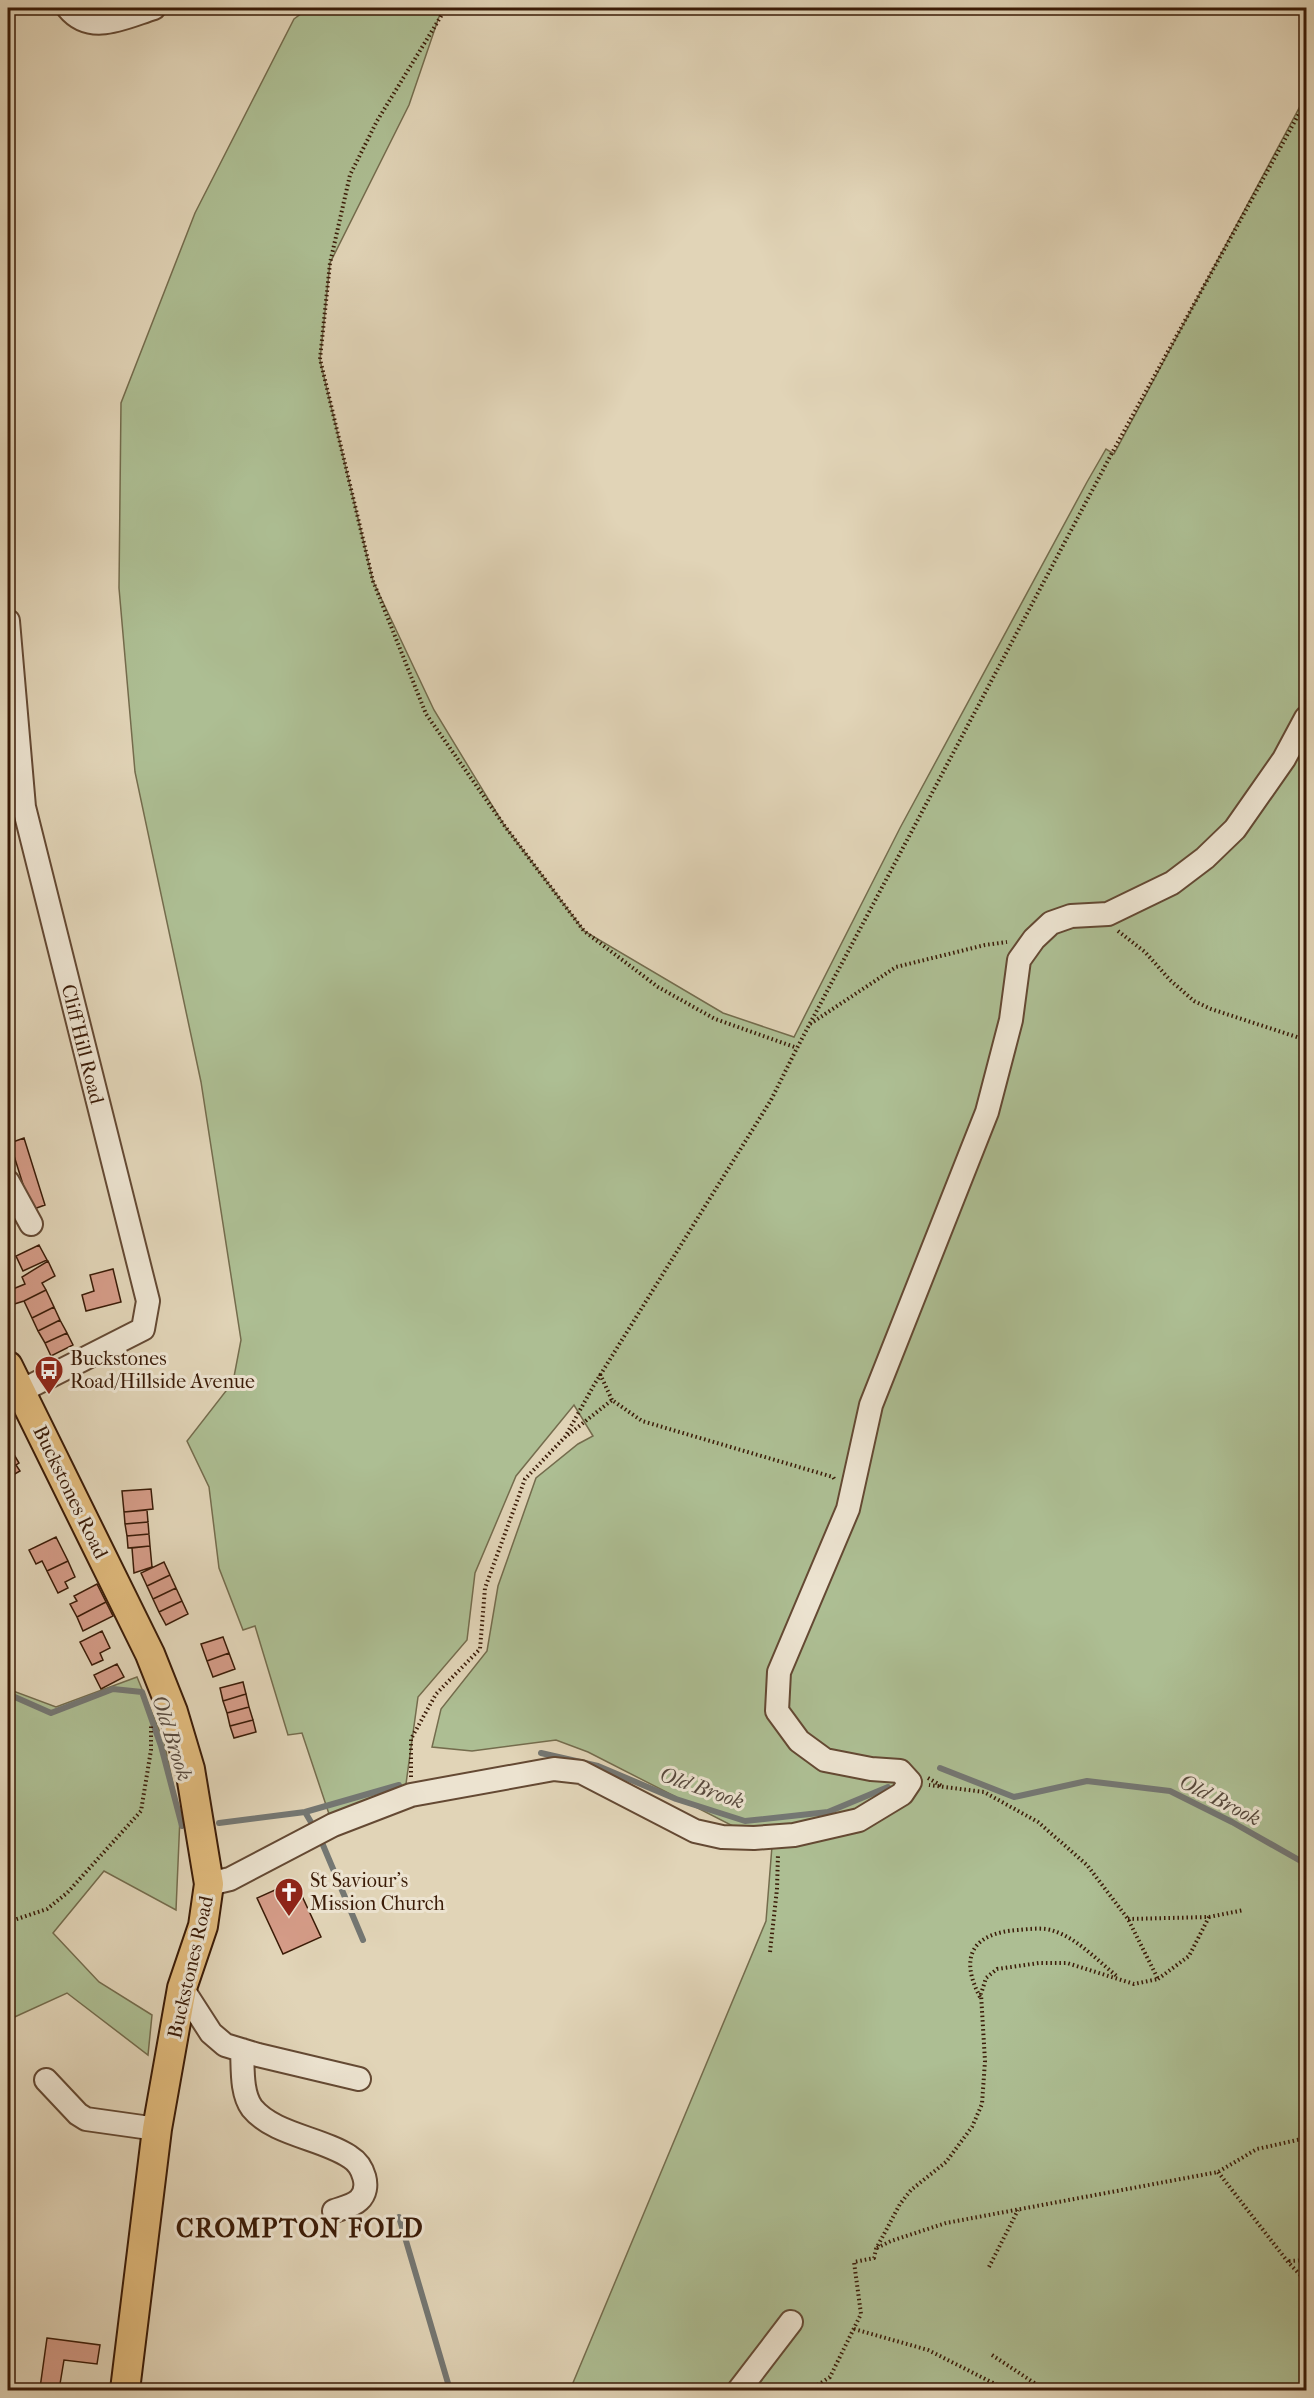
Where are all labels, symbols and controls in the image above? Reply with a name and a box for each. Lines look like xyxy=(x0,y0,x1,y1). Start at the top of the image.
street label: Cliff Hill Road xyxy=(57,982,109,1107)
place label: Buckstones Road/Hillside Avenue xyxy=(70,1347,255,1393)
bus stop icon: Buckstones Road/Hillside Avenue xyxy=(33,1354,65,1396)
street label: Buckstones Road xyxy=(28,1422,113,1564)
water label: Old Brook xyxy=(147,1692,197,1784)
water label: Old Brook xyxy=(656,1762,748,1814)
water label: Old Brook xyxy=(1175,1769,1265,1831)
place label: St Saviour's Mission Church xyxy=(310,1869,446,1915)
church icon: St Saviour's Mission Church xyxy=(273,1876,305,1918)
street label: Buckstones Road xyxy=(163,1893,218,2041)
district label: CROMPTON FOLD xyxy=(176,2213,424,2244)

